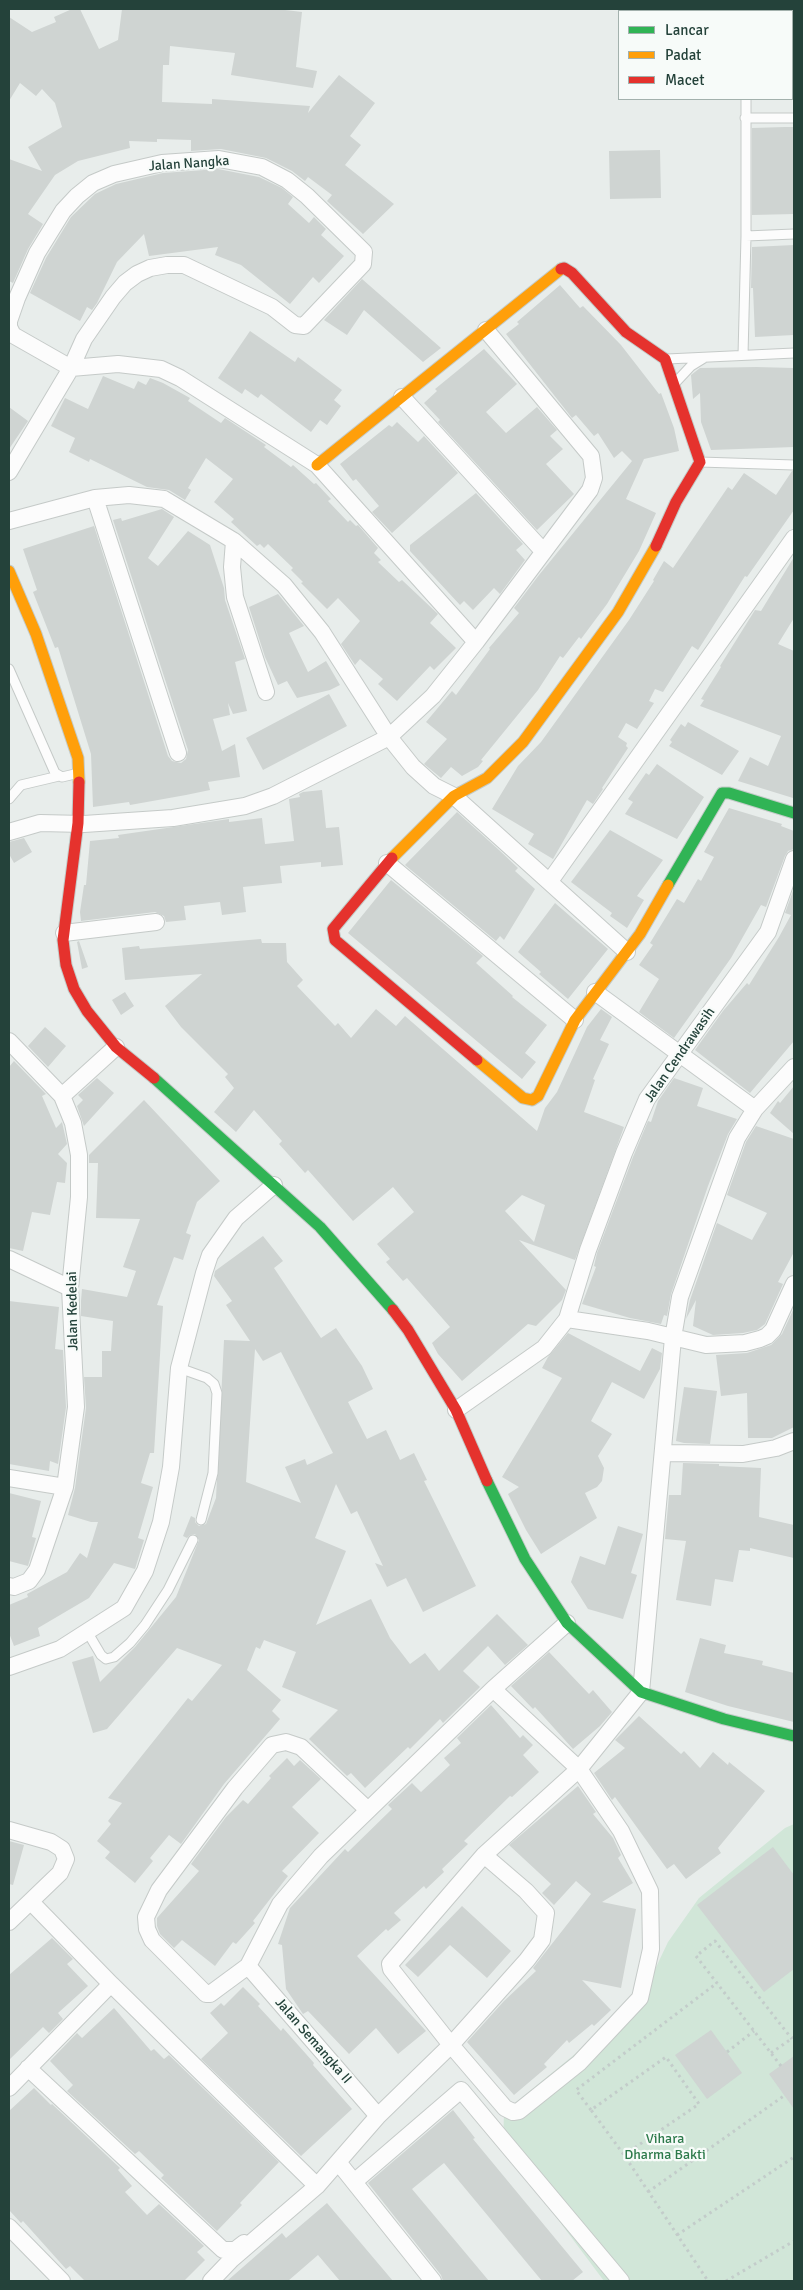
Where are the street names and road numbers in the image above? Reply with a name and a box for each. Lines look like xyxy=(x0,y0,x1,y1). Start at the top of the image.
street label: Jalan Nangka xyxy=(148,153,230,175)
street label: Jalan Cendrawasih xyxy=(641,1004,719,1106)
street label: Jalan Kedelai xyxy=(64,1271,82,1351)
street label: Jalan Semangka II xyxy=(271,1995,355,2087)

